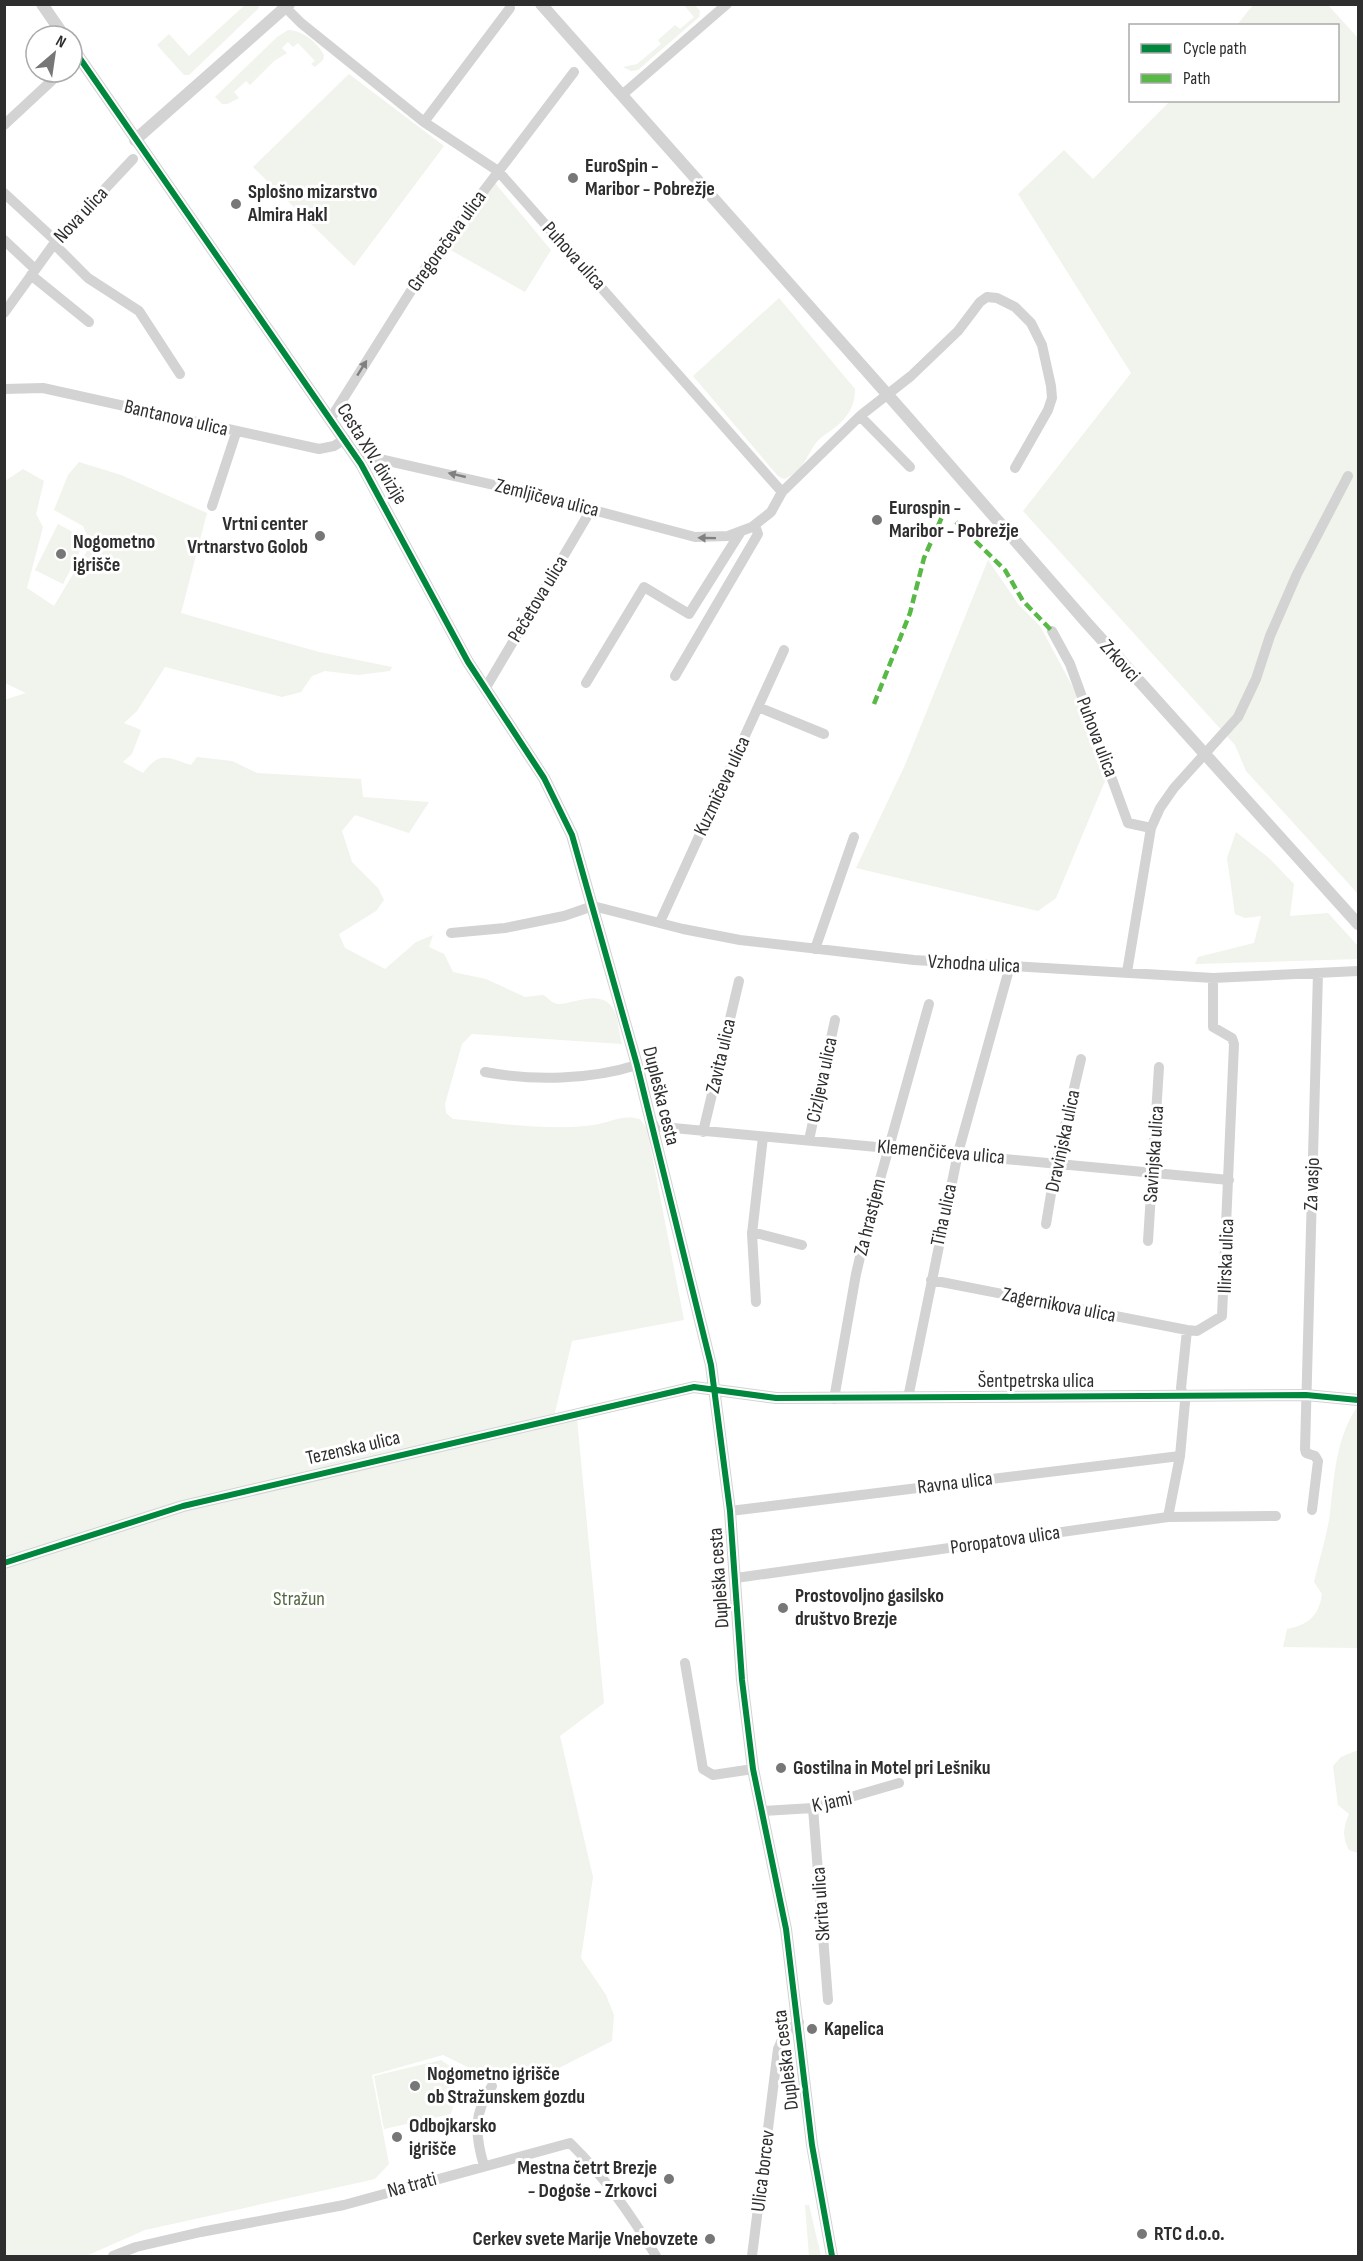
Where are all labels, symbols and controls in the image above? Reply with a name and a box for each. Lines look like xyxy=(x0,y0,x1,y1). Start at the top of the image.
north arrow xyxy=(24,24,84,84)
legend xyxy=(1129,24,1339,102)
text: N xyxy=(52,32,69,53)
text: Cycle path xyxy=(1183,38,1247,59)
text: Path xyxy=(1183,68,1211,89)
place label: EuroSpin - Maribor - Pobrežje xyxy=(585,154,715,201)
marker: EuroSpin - Maribor - Pobrežje xyxy=(566,171,580,185)
place label: Splošno mizarstvo Almira Hakl xyxy=(247,180,378,227)
street label: Nova ulica xyxy=(49,182,113,248)
street label: Gregorečeva ulica xyxy=(402,186,492,296)
marker: Splošno mizarstvo Almira Hakl xyxy=(229,197,243,211)
street label: Puhova ulica xyxy=(537,217,611,295)
one-way arrow xyxy=(356,360,367,376)
street label: Bantanova ulica xyxy=(122,394,230,442)
street label: Cesta XIV. divizije xyxy=(331,399,413,509)
one-way arrow xyxy=(448,470,466,480)
street label: Zemljičeva ulica xyxy=(493,474,601,522)
place label: Eurospin - Maribor - Pobrežje xyxy=(889,496,1019,543)
place label: Vrtni center Vrtnarstvo Golob xyxy=(187,512,308,559)
marker: Eurospin - Maribor - Pobrežje xyxy=(870,513,884,527)
marker: Vrtni center Vrtnarstvo Golob xyxy=(313,529,327,543)
place label: Nogometno igrišče xyxy=(73,530,155,577)
one-way arrow xyxy=(697,533,716,543)
marker: Nogometno igrišče xyxy=(54,547,68,561)
street label: Pečetova ulica xyxy=(503,551,573,647)
street label: Zrkovci xyxy=(1095,635,1145,687)
street label: Puhova ulica xyxy=(1071,694,1123,780)
street label: Kuzmičeva ulica xyxy=(689,733,755,839)
street label: Vzhodna ulica xyxy=(927,950,1021,978)
street label: Zavita ulica xyxy=(701,1016,741,1096)
street label: Cizljeva ulica xyxy=(801,1035,843,1125)
street label: Dupleška cesta xyxy=(637,1044,685,1148)
street label: Dravinjska ulica xyxy=(1040,1088,1086,1194)
street label: Savinjska ulica xyxy=(1139,1105,1169,1203)
street label: Klemenčičeva ulica xyxy=(876,1134,1006,1170)
street label: Za vasjo xyxy=(1299,1157,1325,1211)
street label: Za hrastjem xyxy=(849,1176,891,1258)
street label: Tiha ulica xyxy=(926,1182,962,1248)
street label: Ilirska ulica xyxy=(1213,1218,1239,1294)
street label: Zagernikova ulica xyxy=(1000,1282,1118,1328)
street label: Šentpetrska ulica xyxy=(978,1369,1094,1393)
street label: Tezenska ulica xyxy=(304,1426,402,1470)
street label: Ravna ulica xyxy=(916,1466,994,1500)
street label: Poropatova ulica xyxy=(949,1520,1061,1560)
street label: Dupleška cesta xyxy=(704,1527,734,1629)
place label: Prostovoljno gasilsko društvo Brezje xyxy=(795,1584,944,1631)
park label: Stražun xyxy=(273,1587,325,1611)
marker: Prostovoljno gasilsko društvo Brezje xyxy=(776,1601,790,1615)
place label: Gostilna in Motel pri Lešniku xyxy=(793,1756,991,1780)
marker: Gostilna in Motel pri Lešniku xyxy=(774,1761,788,1775)
street label: K jami xyxy=(810,1786,854,1818)
street label: Skrita ulica xyxy=(806,1866,836,1942)
street label: Dupleška cesta xyxy=(768,2009,804,2111)
place label: Kapelica xyxy=(824,2017,884,2041)
marker: Kapelica xyxy=(805,2022,819,2036)
place label: Nogometno igrišče ob Stražunskem gozdu xyxy=(427,2062,585,2109)
marker: Nogometno igrišče ob Stražunskem gozdu xyxy=(408,2079,422,2093)
place label: Odbojkarsko igrišče xyxy=(409,2114,497,2161)
street label: Ulica borcev xyxy=(746,2129,780,2213)
marker: Odbojkarsko igrišče xyxy=(390,2130,404,2144)
place label: Mestna četrt Brezje - Dogoše - Zrkovci xyxy=(517,2156,657,2203)
street label: Na trati xyxy=(385,2167,439,2203)
marker: Mestna četrt Brezje - Dogoše - Zrkovci xyxy=(662,2172,676,2186)
place label: RTC d.o.o. xyxy=(1154,2222,1225,2246)
place label: Cerkev svete Marije Vnebovzete xyxy=(473,2227,698,2251)
marker: RTC d.o.o. xyxy=(1135,2227,1149,2241)
marker: Cerkev svete Marije Vnebovzete xyxy=(703,2232,717,2246)

